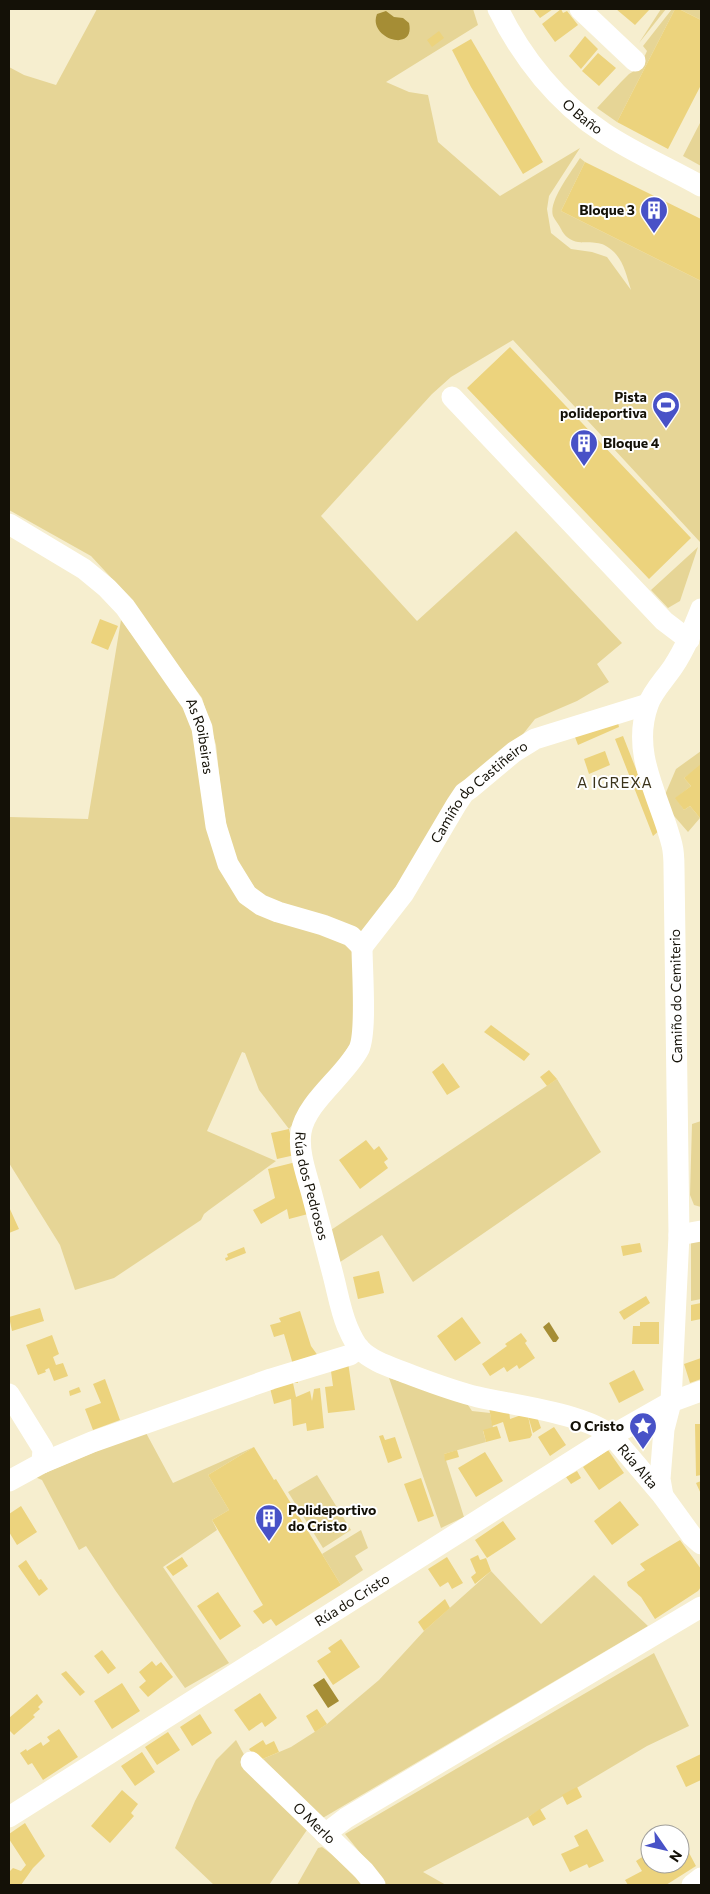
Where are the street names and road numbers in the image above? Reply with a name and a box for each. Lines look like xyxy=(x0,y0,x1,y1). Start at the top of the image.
street label: O Baño xyxy=(559,95,606,138)
street label: As Roibeiras xyxy=(183,695,217,775)
street label: Camiño do Castiñeiro xyxy=(426,737,531,846)
street label: Camiño do Cemiterio xyxy=(666,929,685,1063)
street label: Rúa dos Pedrosos xyxy=(292,1131,333,1242)
street label: Rúa Alta xyxy=(614,1440,662,1492)
street label: Rúa do Cristo xyxy=(311,1570,393,1630)
street label: O Merlo xyxy=(290,1798,339,1847)

